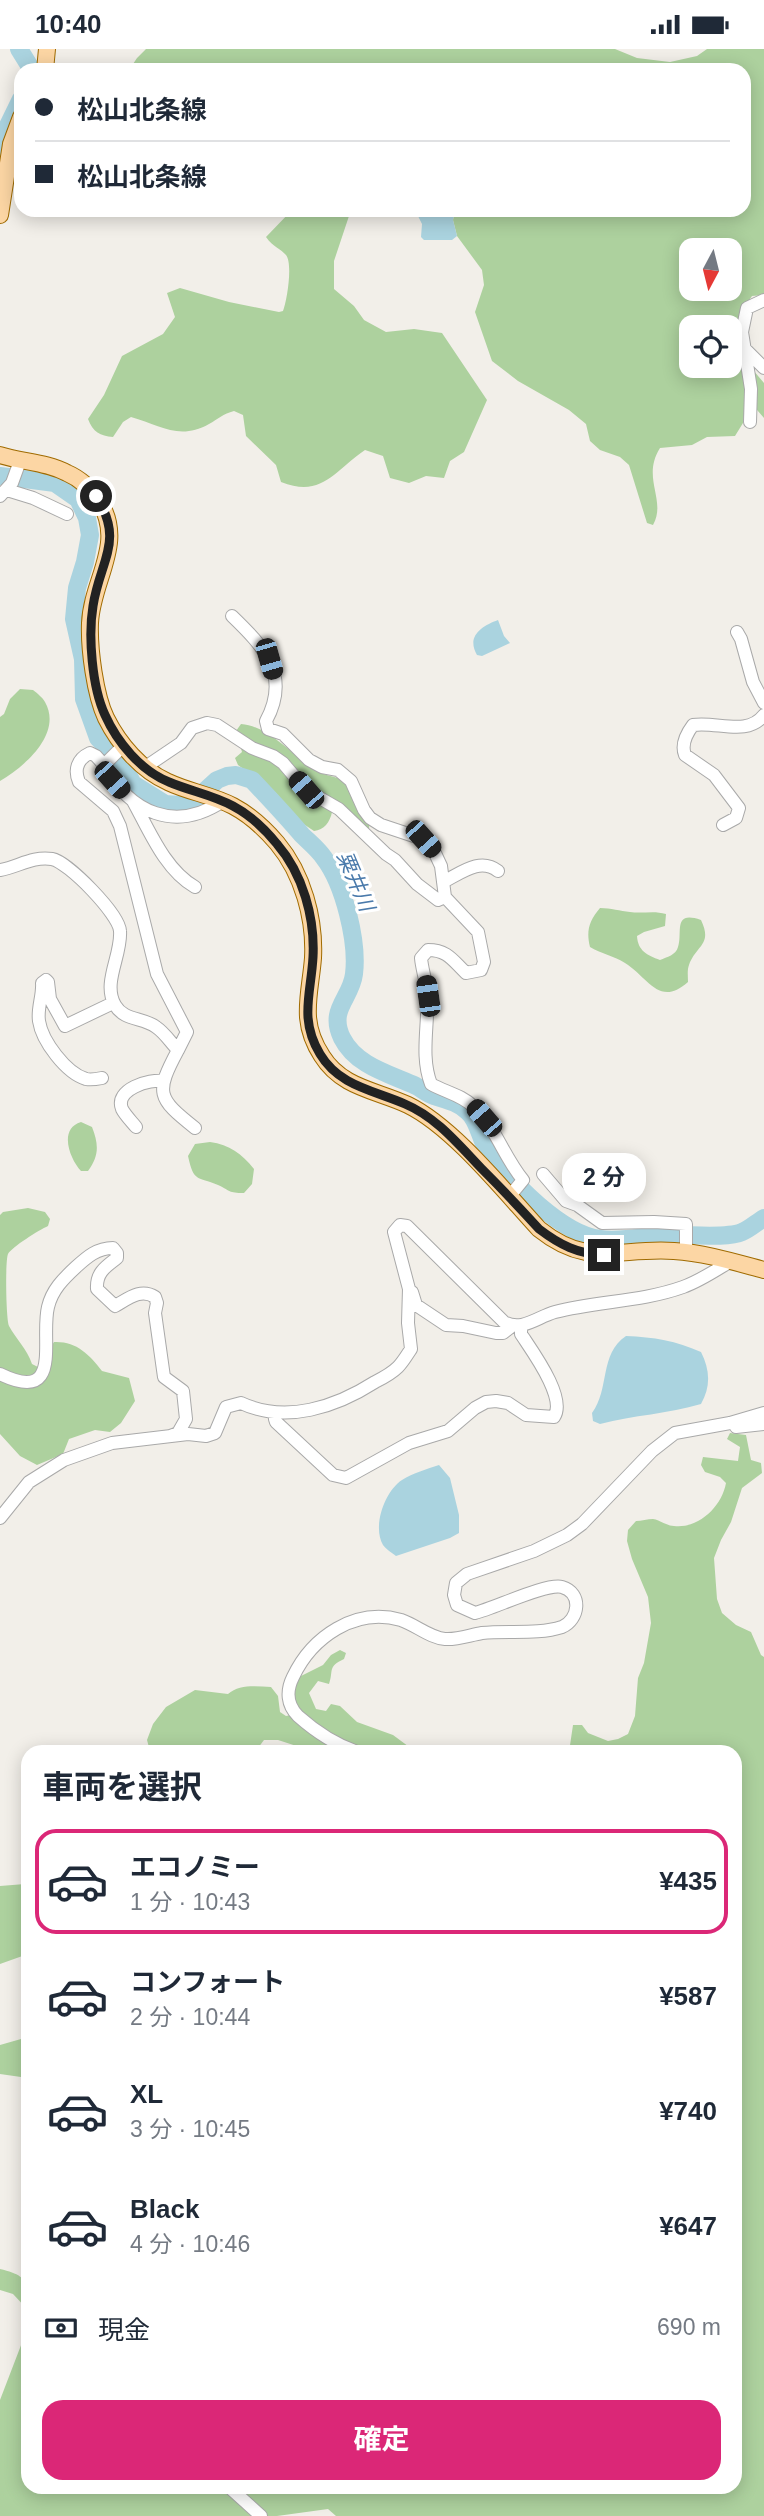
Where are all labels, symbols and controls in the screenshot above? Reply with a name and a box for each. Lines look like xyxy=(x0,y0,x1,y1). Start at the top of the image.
text: 10:40 xyxy=(35,9,102,39)
text: 松山北条線 xyxy=(77,95,207,125)
text: 松山北条線 xyxy=(77,162,207,192)
north arrow xyxy=(679,238,742,301)
map controls xyxy=(679,238,742,378)
button: locate xyxy=(679,315,742,378)
route start xyxy=(80,480,112,512)
car xyxy=(254,636,285,682)
car xyxy=(91,757,134,803)
car xyxy=(285,767,328,813)
car xyxy=(402,816,445,862)
water label: 粟井川 xyxy=(333,848,380,916)
car xyxy=(415,974,442,1018)
car xyxy=(463,1095,506,1141)
callout: 2 分 xyxy=(562,1153,646,1203)
text: 2 分 xyxy=(583,1164,625,1190)
route end xyxy=(588,1239,620,1271)
text: 車両を選択 xyxy=(42,1769,202,1805)
icon: car xyxy=(46,1850,109,1913)
text: エコノミー xyxy=(130,1852,260,1882)
text: ¥435 xyxy=(659,1866,717,1896)
text: 1 分 · 10:43 xyxy=(130,1889,250,1915)
icon: car xyxy=(46,1965,109,2028)
text: コンフォート xyxy=(130,1967,285,1997)
text: ¥587 xyxy=(659,1981,717,2011)
text: 2 分 · 10:44 xyxy=(130,2004,250,2030)
text: XL xyxy=(130,2079,163,2109)
icon: car xyxy=(46,2080,109,2143)
text: ¥740 xyxy=(659,2096,717,2126)
text: 3 分 · 10:45 xyxy=(130,2116,250,2142)
text: Black xyxy=(130,2194,199,2224)
icon: car xyxy=(46,2195,109,2258)
text: ¥647 xyxy=(659,2211,717,2241)
text: 4 分 · 10:46 xyxy=(130,2231,250,2257)
icon: cash xyxy=(42,2309,80,2347)
text: 690 m xyxy=(657,2314,721,2340)
text: 現金 xyxy=(98,2315,150,2345)
button: 確定 xyxy=(42,2400,721,2480)

